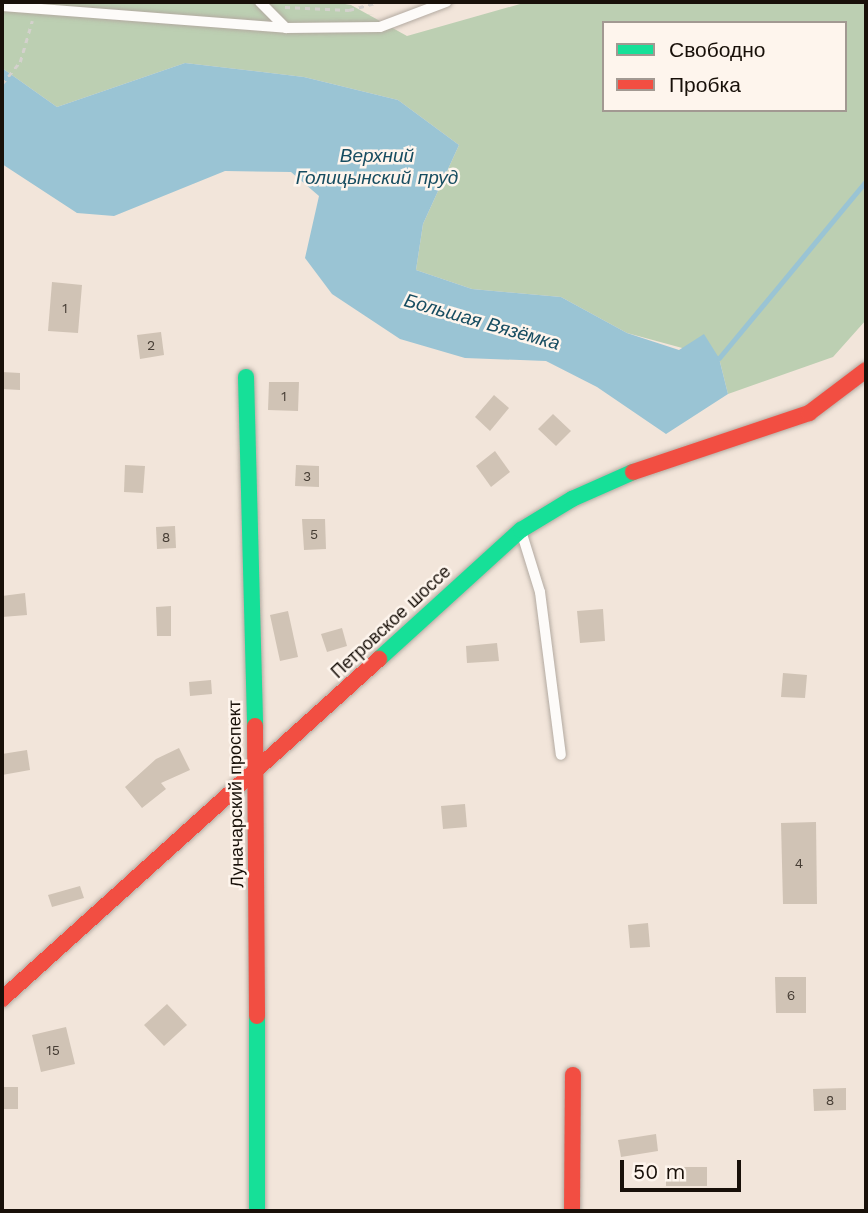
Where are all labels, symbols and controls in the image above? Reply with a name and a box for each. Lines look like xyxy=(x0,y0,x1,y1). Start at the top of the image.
legend xyxy=(602,21,847,112)
text: Свободно xyxy=(669,37,766,62)
text: Пробка xyxy=(669,72,741,97)
water label: Верхний Голицынский пруд xyxy=(296,145,458,189)
water label: Большая Вязёмка xyxy=(402,289,562,355)
house number: 1 xyxy=(62,300,68,316)
house number: 2 xyxy=(147,337,155,353)
house number: 1 xyxy=(281,388,287,404)
house number: 3 xyxy=(303,468,311,484)
house number: 5 xyxy=(310,526,318,542)
house number: 8 xyxy=(162,529,170,545)
street label: Петровское шоссе xyxy=(327,561,455,683)
street label: Луначарский проспект xyxy=(224,700,248,888)
house number: 4 xyxy=(795,855,803,871)
house number: 6 xyxy=(787,987,795,1003)
house number: 15 xyxy=(46,1042,60,1058)
house number: 8 xyxy=(826,1092,834,1108)
scale bar xyxy=(623,1146,744,1190)
text: 50 m xyxy=(633,1159,685,1184)

